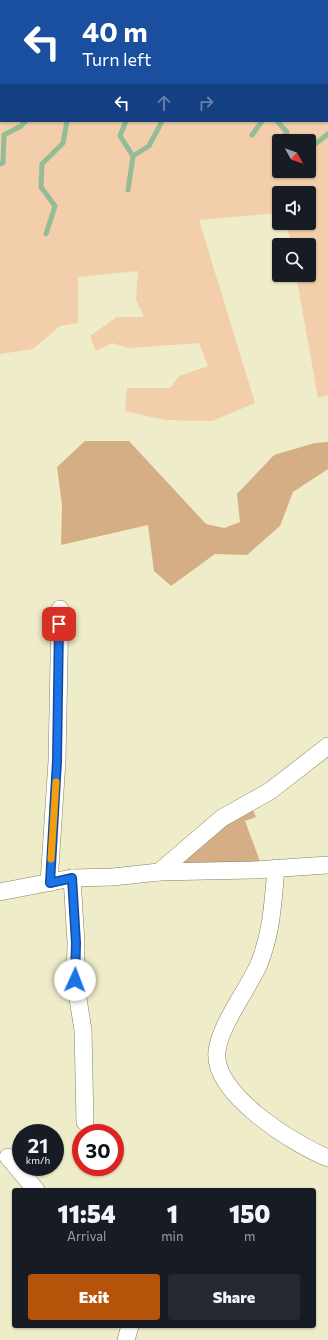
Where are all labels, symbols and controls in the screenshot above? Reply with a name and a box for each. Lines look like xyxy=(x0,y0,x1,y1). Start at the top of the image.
text: 40 m xyxy=(82,14,148,48)
icon: left xyxy=(16,16,68,68)
text: Turn left xyxy=(82,48,151,70)
icon: left xyxy=(111,92,133,114)
icon: ahead xyxy=(153,92,175,114)
icon: right xyxy=(195,92,217,114)
north arrow xyxy=(272,134,316,178)
map controls xyxy=(272,134,316,282)
button: sound xyxy=(272,186,316,230)
button: search xyxy=(272,238,316,282)
pin xyxy=(42,607,76,641)
icon: arrive xyxy=(48,613,70,635)
position arrow xyxy=(54,959,96,1001)
speed limit sign: 30 xyxy=(72,1124,124,1176)
text: 21 xyxy=(28,1133,48,1157)
text: km/h xyxy=(26,1154,50,1166)
text: 11:54 xyxy=(58,1199,116,1228)
text: 1 xyxy=(167,1199,178,1228)
text: 150 xyxy=(229,1199,270,1228)
text: Arrival xyxy=(67,1228,106,1244)
text: min xyxy=(161,1228,183,1244)
text: m xyxy=(244,1228,255,1244)
button: Exit xyxy=(28,1274,160,1320)
button: Share xyxy=(168,1274,300,1320)

